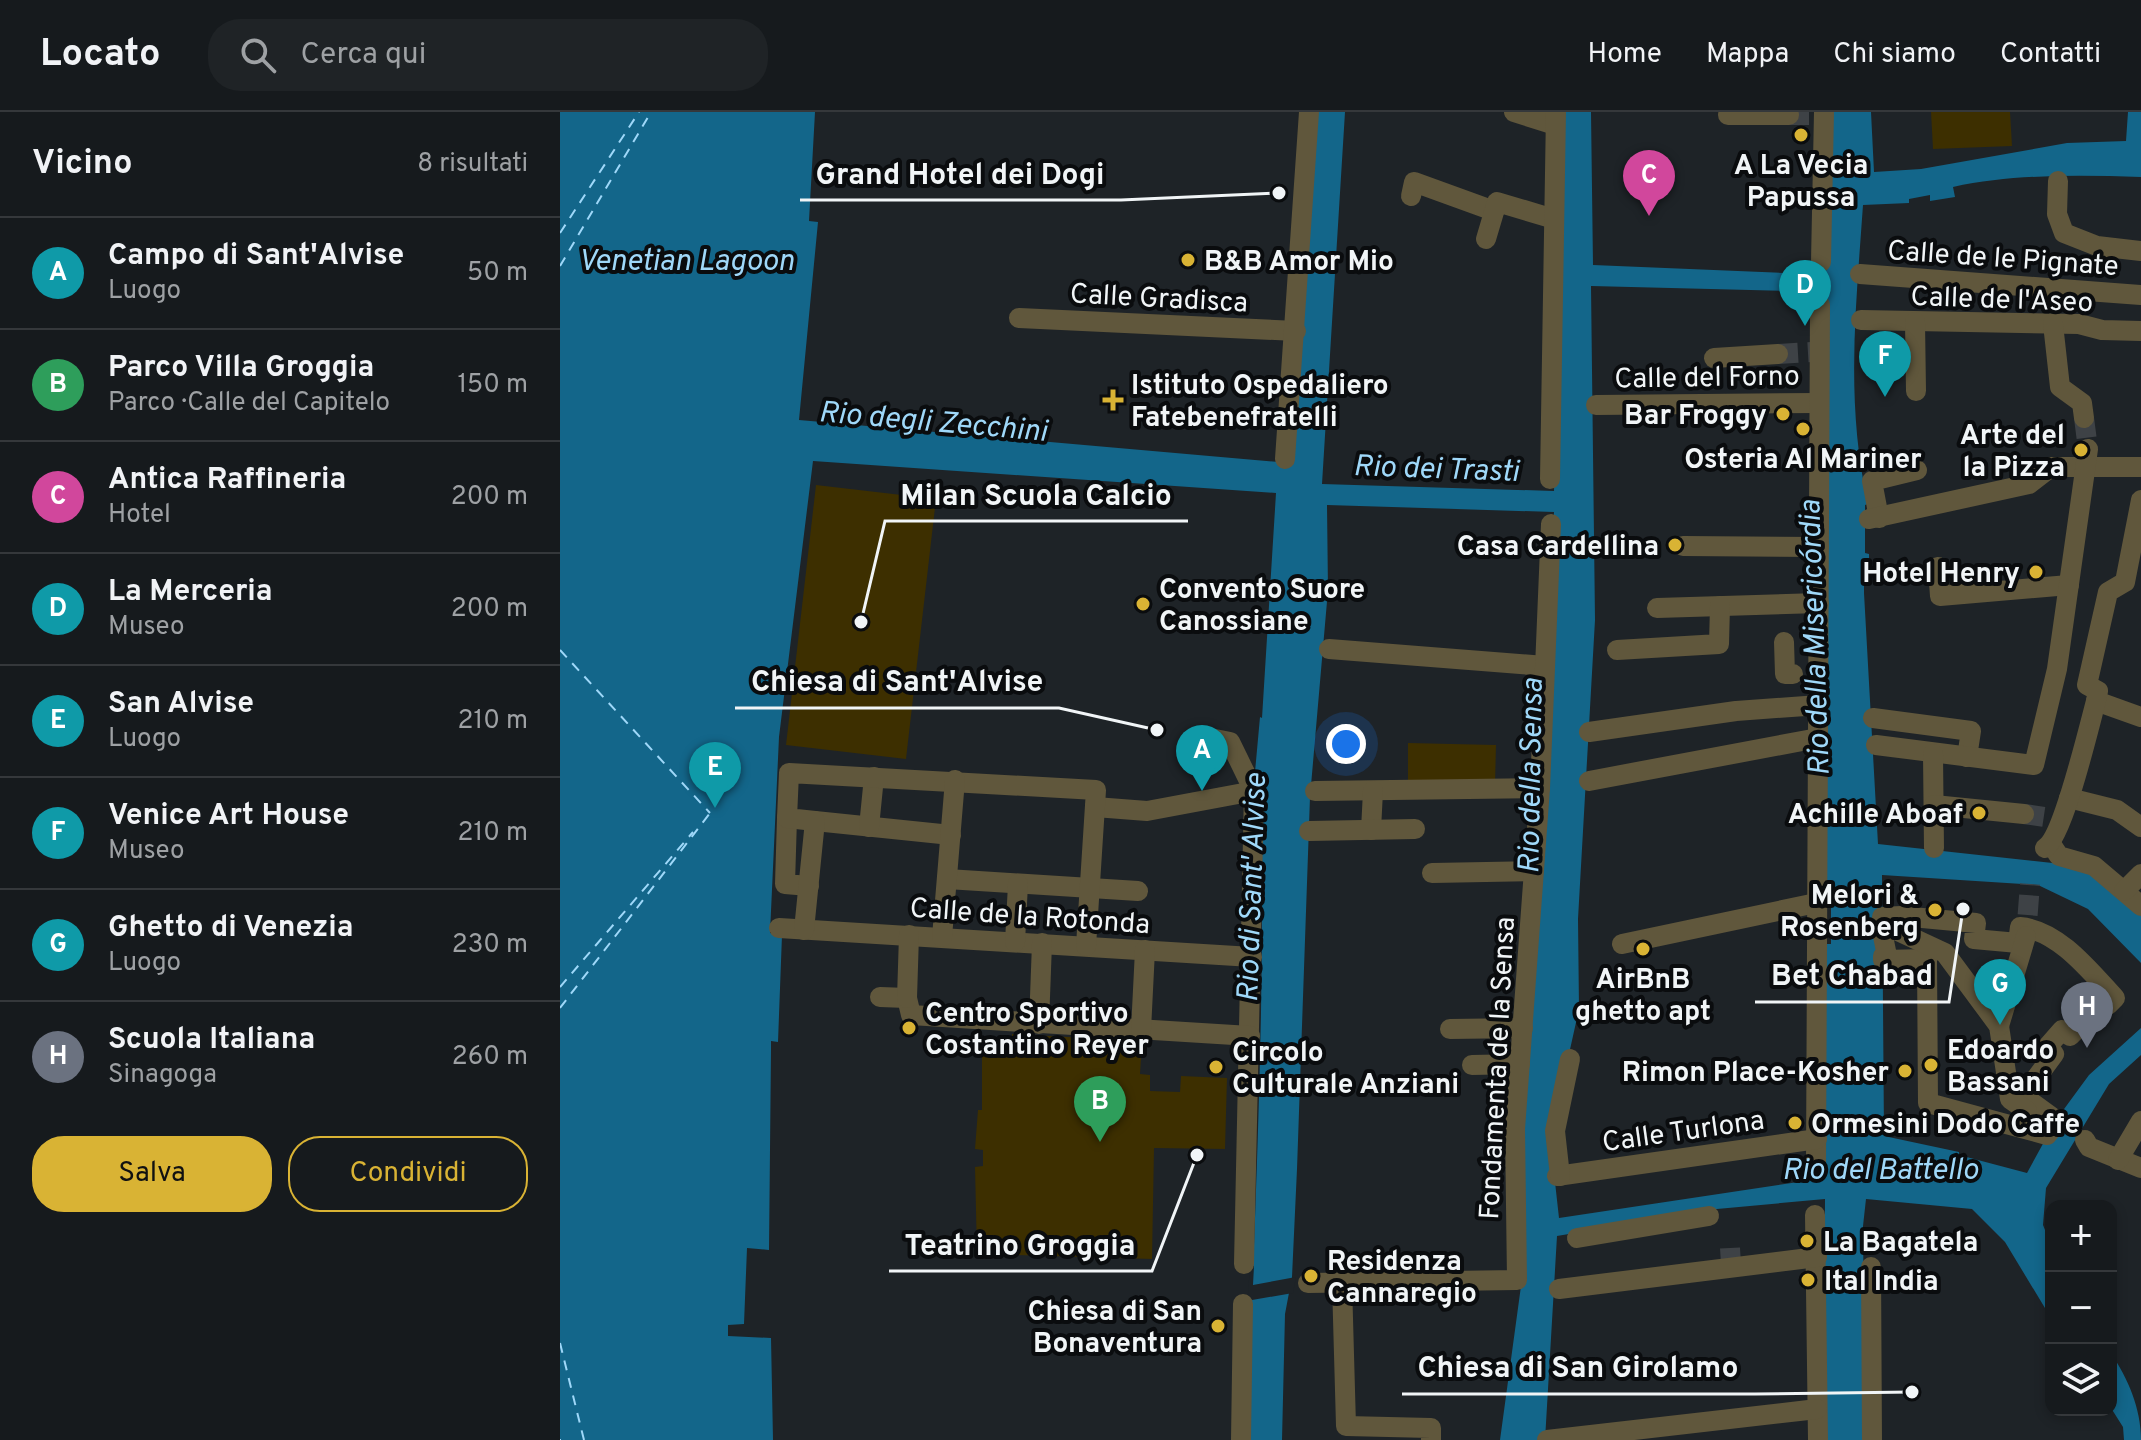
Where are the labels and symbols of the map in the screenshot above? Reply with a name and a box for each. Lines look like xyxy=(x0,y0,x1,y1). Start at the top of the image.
marker: A La Vecia Papussa xyxy=(1792,126,1810,144)
callout: Grand Hotel dei Dogi xyxy=(800,146,1121,200)
place label: A La Vecia Papussa xyxy=(1734,149,1868,217)
pin: C xyxy=(1623,150,1675,216)
text: Grand Hotel dei Dogi xyxy=(816,158,1104,195)
street label: Calle de le Pignate xyxy=(1886,234,2120,286)
water label: Venetian Lagoon xyxy=(578,244,794,281)
place label: B&B Amor Mio xyxy=(1204,245,1394,281)
marker: B&B Amor Mio xyxy=(1179,251,1197,269)
pin: D xyxy=(1779,260,1831,326)
street label: Calle Gradisca xyxy=(1069,277,1249,323)
street label: Calle de l'Aseo xyxy=(1910,280,2094,322)
pin: F xyxy=(1859,331,1911,397)
street label: Calle del Forno xyxy=(1614,359,1800,399)
place label: Istituto Ospedaliero Fatebenefratelli xyxy=(1131,369,1389,437)
marker: Istituto Ospedaliero Fatebenefratelli xyxy=(1102,389,1124,411)
water label: Rio degli Zecchini xyxy=(817,395,1050,452)
place label: Bar Froggy xyxy=(1624,399,1767,435)
marker: Bar Froggy xyxy=(1774,405,1792,423)
place label: Arte del la Pizza xyxy=(1960,419,2065,487)
marker: Osteria Al Mariner xyxy=(1794,420,1812,438)
marker: Arte del la Pizza xyxy=(2072,441,2090,459)
place label: Osteria Al Mariner xyxy=(1684,443,1922,479)
water label: Rio dei Trasti xyxy=(1352,449,1521,492)
callout: Milan Scuola Calcio xyxy=(885,467,1188,521)
text: Milan Scuola Calcio xyxy=(900,479,1172,516)
water label: Rio della Misericórdia xyxy=(1793,499,1840,777)
place label: Casa Cardellina xyxy=(1457,530,1659,566)
marker: Casa Cardellina xyxy=(1666,536,1684,554)
place label: Hotel Henry xyxy=(1862,557,2020,593)
marker: Hotel Henry xyxy=(2027,563,2045,581)
place label: Convento Suore Canossiane xyxy=(1159,573,1365,641)
marker: Convento Suore Canossiane xyxy=(1134,595,1152,613)
callout: Chiesa di Sant'Alvise xyxy=(735,654,1059,708)
text: Chiesa di Sant'Alvise xyxy=(751,665,1043,702)
water label: Rio della Sensa xyxy=(1512,677,1553,874)
your location xyxy=(1326,724,1366,764)
pin: A xyxy=(1176,725,1228,791)
pin: E xyxy=(689,742,741,808)
water label: Rio di Sant' Alvise xyxy=(1231,772,1276,1003)
place label: Achille Aboaf xyxy=(1788,798,1963,834)
marker: Achille Aboaf xyxy=(1970,804,1988,822)
place label: Melori & Rosenberg xyxy=(1780,879,1919,947)
street label: Calle de la Rotonda xyxy=(908,892,1151,944)
marker: Melori & Rosenberg xyxy=(1926,901,1944,919)
street label: Fondamenta de la Sensa xyxy=(1473,916,1525,1221)
marker: AirBnB ghetto apt xyxy=(1634,940,1652,958)
callout: Bet Chabad xyxy=(1755,948,1949,1002)
text: Bet Chabad xyxy=(1771,959,1933,996)
pin: G xyxy=(1974,959,2026,1025)
place label: AirBnB ghetto apt xyxy=(1575,963,1711,1031)
pin: H xyxy=(2061,982,2113,1048)
place label: Centro Sportivo Costantino Reyer xyxy=(925,997,1149,1065)
marker: Centro Sportivo Costantino Reyer xyxy=(900,1019,918,1037)
place label: Edoardo Bassani xyxy=(1947,1034,2054,1102)
place label: Circolo Culturale Anziani xyxy=(1232,1036,1459,1104)
place label: Rimon Place-Kosher xyxy=(1622,1056,1889,1092)
marker: Edoardo Bassani xyxy=(1922,1056,1940,1074)
marker: Circolo Culturale Anziani xyxy=(1207,1058,1225,1076)
marker: Rimon Place-Kosher xyxy=(1896,1062,1914,1080)
pin: B xyxy=(1074,1076,1126,1142)
street label: Calle Turlona xyxy=(1600,1104,1767,1162)
place label: Ormesini Dodo Caffe xyxy=(1811,1108,2080,1144)
marker: Ormesini Dodo Caffe xyxy=(1786,1114,1804,1132)
water label: Rio del Battello xyxy=(1782,1153,1978,1190)
callout: Teatrino Groggia xyxy=(889,1217,1152,1271)
place label: La Bagatela xyxy=(1823,1226,1978,1262)
text: Teatrino Groggia xyxy=(905,1229,1136,1266)
marker: La Bagatela xyxy=(1798,1232,1816,1250)
place label: Residenza Cannaregio xyxy=(1327,1245,1477,1313)
place label: Ital India xyxy=(1824,1265,1939,1301)
marker: Residenza Cannaregio xyxy=(1302,1267,1320,1285)
marker: Ital India xyxy=(1799,1271,1817,1289)
place label: Chiesa di San Bonaventura xyxy=(1028,1295,1202,1363)
marker: Chiesa di San Bonaventura xyxy=(1209,1317,1227,1335)
callout: Chiesa di San Girolamo xyxy=(1402,1340,1755,1394)
text: Chiesa di San Girolamo xyxy=(1417,1351,1739,1388)

